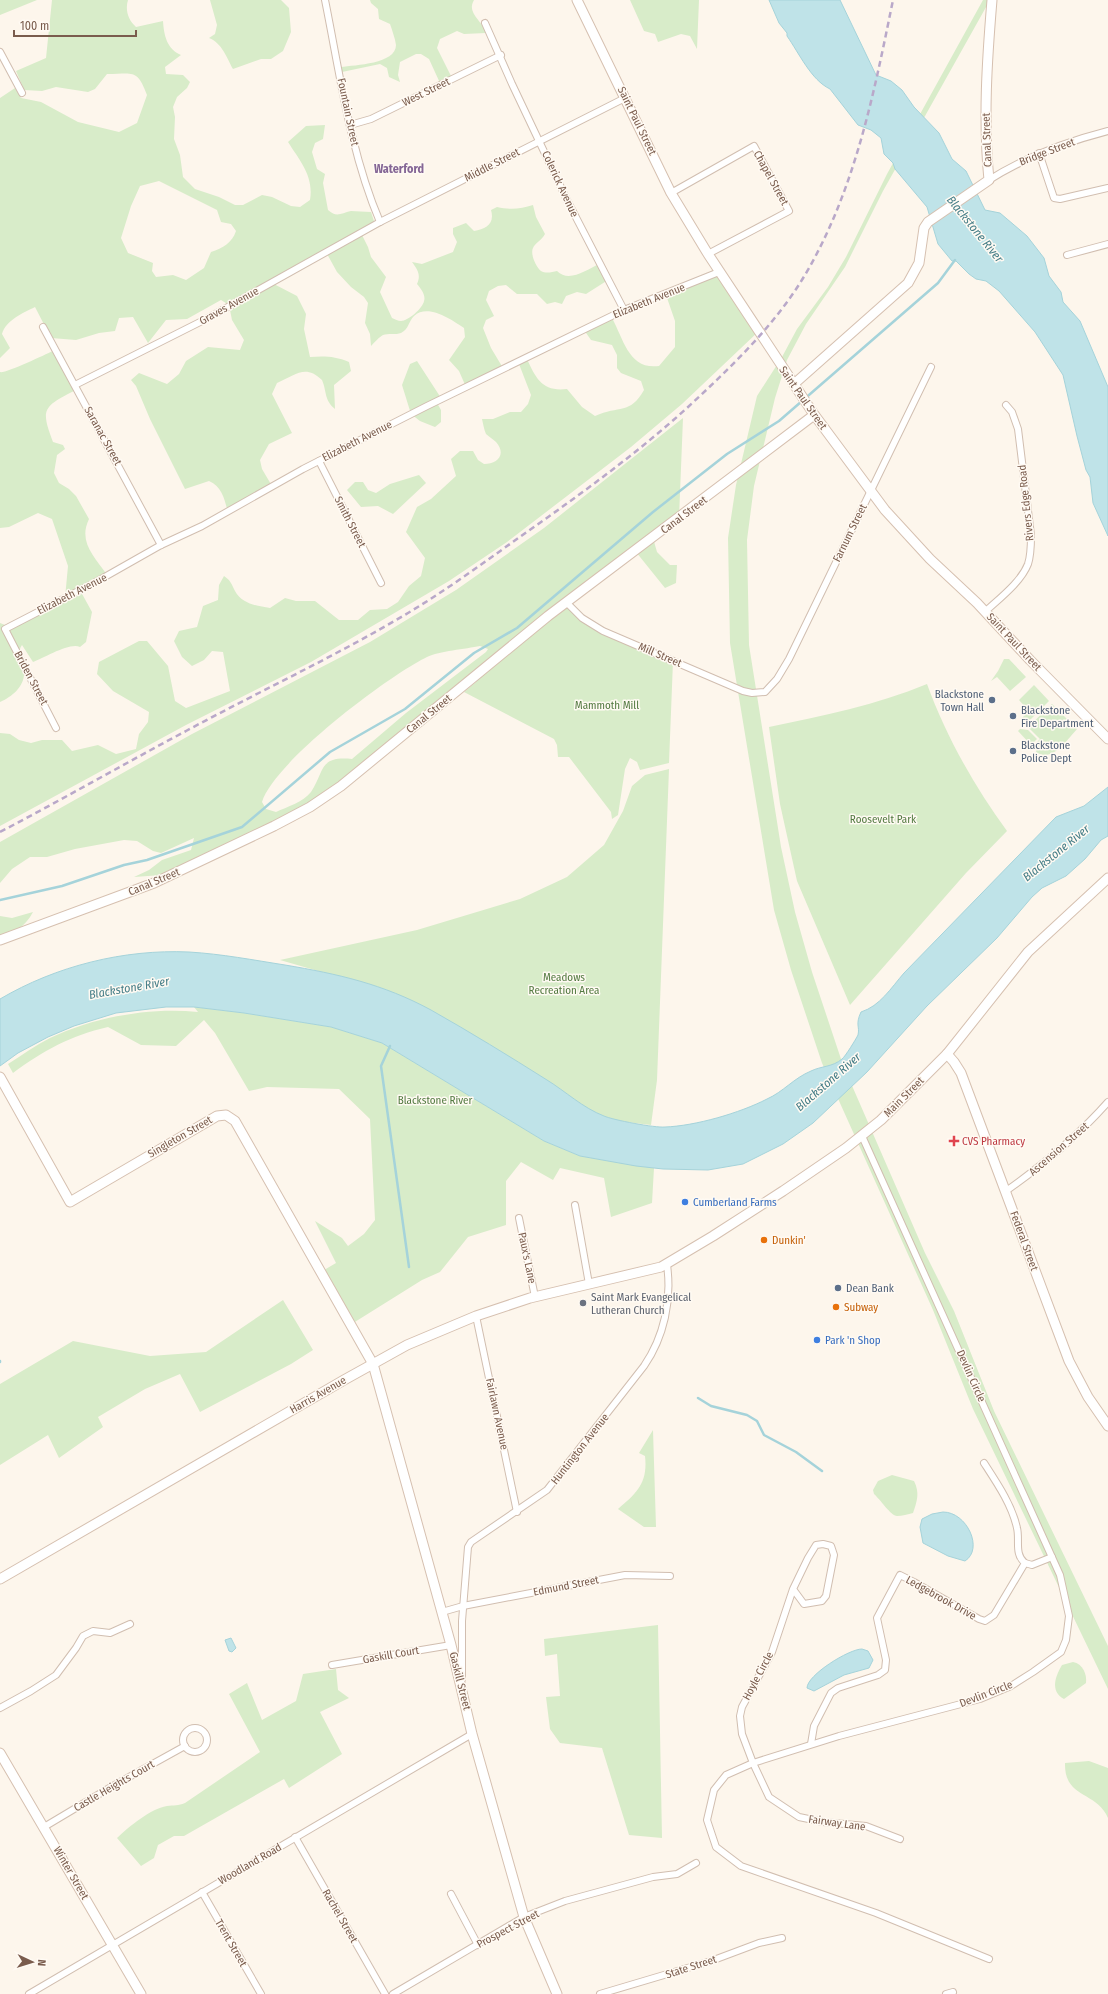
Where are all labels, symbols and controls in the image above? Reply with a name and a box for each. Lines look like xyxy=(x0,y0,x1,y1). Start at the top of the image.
scale bar xyxy=(14,12,136,38)
text: 100 m xyxy=(20,19,49,33)
street label: West Street xyxy=(400,75,452,109)
street label: Fountain Street xyxy=(334,77,362,147)
street label: Saint Paul Street xyxy=(615,85,659,158)
street label: Canal Street xyxy=(980,112,994,167)
street label: Bridge Street xyxy=(1017,135,1077,169)
street label: Middle Street xyxy=(462,145,522,184)
street label: Chapel Street xyxy=(751,148,792,208)
street label: Colerick Avenue xyxy=(539,149,581,219)
district label: Waterford xyxy=(374,162,424,176)
water label: Blackstone River xyxy=(944,193,1007,266)
street label: Elizabeth Avenue xyxy=(611,281,687,321)
street label: Graves Avenue xyxy=(197,284,261,328)
street label: Saint Paul Street xyxy=(776,364,830,433)
street label: Saranac Street xyxy=(81,404,125,468)
street label: Elizabeth Avenue xyxy=(320,418,394,464)
street label: Rivers Edge Road xyxy=(1016,464,1036,542)
street label: Canal Street xyxy=(658,493,710,537)
street label: Smith Street xyxy=(332,494,369,550)
street label: Farnum Street xyxy=(830,501,870,564)
street label: Elizabeth Avenue xyxy=(35,571,109,617)
street label: Saint Paul Street xyxy=(984,610,1044,674)
street label: Mill Street xyxy=(636,640,684,670)
street label: Briden Street xyxy=(11,649,51,708)
place label: Blackstone Town Hall xyxy=(935,688,984,714)
street label: Canal Street xyxy=(404,692,455,736)
marker: Blackstone Town Hall xyxy=(987,695,997,705)
park label: Mammoth Mill xyxy=(575,699,639,712)
place label: Blackstone Fire Department xyxy=(1021,704,1094,730)
marker: Blackstone Fire Department xyxy=(1008,711,1018,721)
place label: Blackstone Police Dept xyxy=(1021,739,1072,765)
marker: Blackstone Police Dept xyxy=(1008,746,1018,756)
park label: Roosevelt Park xyxy=(850,813,917,826)
water label: Blackstone River xyxy=(1020,821,1093,884)
street label: Canal Street xyxy=(126,865,182,899)
park label: Meadows Recreation Area xyxy=(529,971,599,997)
water label: Blackstone River xyxy=(88,974,171,1002)
water label: Blackstone River xyxy=(793,1049,864,1114)
street label: Main Street xyxy=(881,1074,927,1120)
park label: Blackstone River xyxy=(398,1094,472,1107)
street label: Singleton Street xyxy=(146,1113,215,1161)
street label: Ascension Street xyxy=(1026,1119,1092,1178)
place label: CVS Pharmacy xyxy=(962,1135,1025,1148)
marker: CVS Pharmacy xyxy=(949,1136,959,1146)
place label: Cumberland Farms xyxy=(693,1196,777,1209)
marker: Cumberland Farms xyxy=(680,1197,690,1207)
street label: Federal Street xyxy=(1007,1209,1041,1273)
street label: Paux's Lane xyxy=(515,1231,539,1285)
place label: Dunkin' xyxy=(772,1234,806,1247)
marker: Dunkin' xyxy=(759,1235,769,1245)
place label: Dean Bank xyxy=(846,1282,895,1295)
marker: Dean Bank xyxy=(833,1283,843,1293)
place label: Saint Mark Evangelical Lutheran Church xyxy=(591,1291,691,1317)
marker: Saint Mark Evangelical Lutheran Church xyxy=(578,1298,588,1308)
place label: Subway xyxy=(844,1301,878,1314)
marker: Subway xyxy=(831,1302,841,1312)
place label: Park 'n Shop xyxy=(825,1334,881,1347)
marker: Park 'n Shop xyxy=(812,1335,822,1345)
street label: Devlin Circle xyxy=(954,1348,988,1404)
street label: Harris Avenue xyxy=(288,1374,348,1416)
street label: Fairlawn Avenue xyxy=(483,1377,511,1451)
street label: Huntington Avenue xyxy=(548,1411,612,1487)
street label: Edmund Street xyxy=(532,1573,600,1599)
street label: Ledgebrook Drive xyxy=(904,1573,978,1623)
street label: Gaskill Court xyxy=(362,1644,421,1666)
street label: Gaskill Street xyxy=(446,1650,474,1712)
street label: Hoyle Circle xyxy=(740,1650,776,1702)
street label: Devlin Circle xyxy=(958,1678,1014,1710)
street label: Castle Heights Court xyxy=(71,1757,157,1814)
street label: Fairway Lane xyxy=(808,1813,866,1833)
street label: Woodland Road xyxy=(216,1841,284,1887)
street label: Winter Street xyxy=(51,1844,92,1902)
street label: Rachel Street xyxy=(319,1887,361,1945)
street label: Prospect Street xyxy=(475,1907,542,1951)
street label: Trent Street xyxy=(212,1917,250,1969)
north arrow xyxy=(12,1942,52,1982)
street label: State Street xyxy=(664,1953,719,1981)
text: N xyxy=(35,1959,48,1966)

